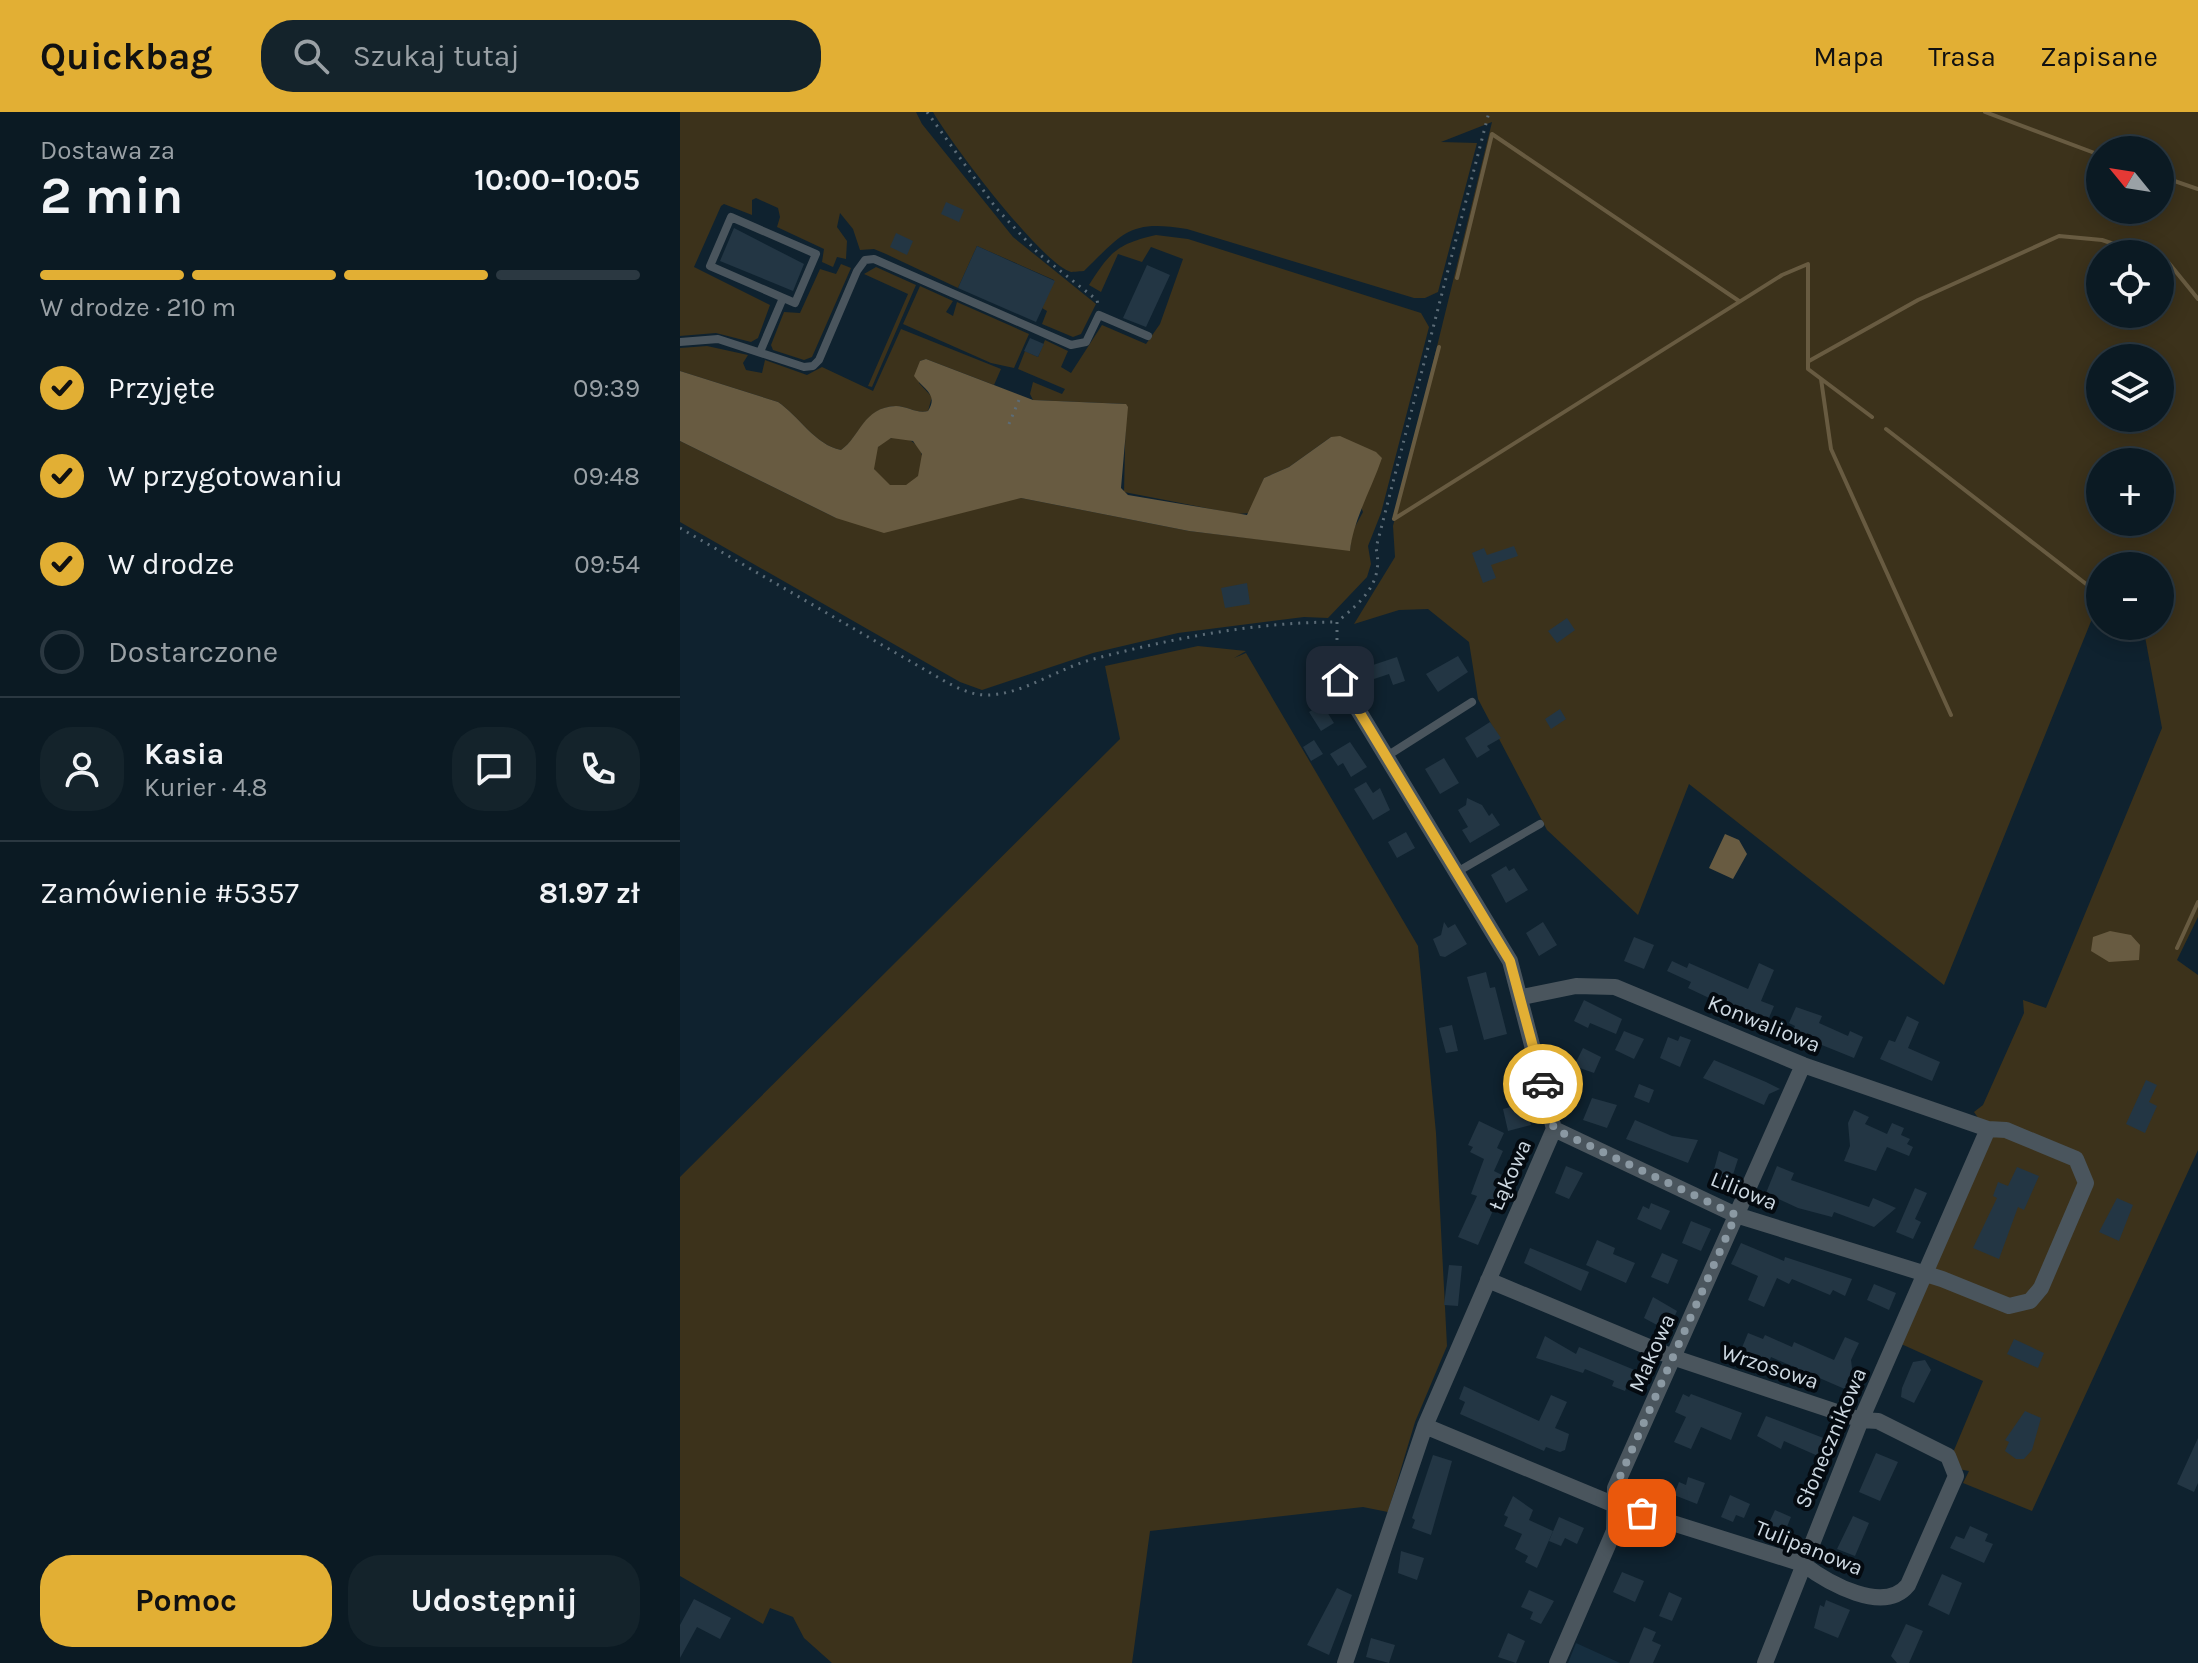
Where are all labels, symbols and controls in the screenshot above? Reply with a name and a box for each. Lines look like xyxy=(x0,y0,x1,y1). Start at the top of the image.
search box xyxy=(261,20,821,92)
text: Quickbag xyxy=(40,34,213,79)
icon: search xyxy=(289,34,333,78)
text: Szukaj tutaj xyxy=(353,38,520,74)
text: Mapa xyxy=(1813,40,1884,73)
text: Trasa xyxy=(1928,40,1996,73)
text: Zapisane xyxy=(2040,40,2158,73)
text: Dostawa za xyxy=(40,135,175,166)
north arrow xyxy=(2086,136,2174,224)
map controls xyxy=(2086,136,2174,640)
text: 10:00–10:05 xyxy=(474,162,640,198)
text: 2 min xyxy=(40,165,183,226)
button: locate xyxy=(2086,240,2174,328)
text: W drodze · 210 m xyxy=(40,292,236,323)
button: layers xyxy=(2086,344,2174,432)
icon: check xyxy=(40,366,84,410)
text: Przyjęte xyxy=(108,370,215,406)
text: 09:39 xyxy=(573,373,640,404)
button: + xyxy=(2086,448,2174,536)
icon: check xyxy=(40,454,84,498)
text: W przygotowaniu xyxy=(108,458,343,494)
text: 09:48 xyxy=(573,461,640,492)
icon: check xyxy=(40,542,84,586)
text: W drodze xyxy=(108,546,234,582)
text: 09:54 xyxy=(574,549,640,580)
button: − xyxy=(2086,552,2174,640)
text: Dostarczone xyxy=(108,634,278,670)
pin xyxy=(1306,646,1374,714)
icon: home xyxy=(1318,658,1362,702)
button: person xyxy=(40,727,124,811)
button: chat xyxy=(452,727,536,811)
button: phone xyxy=(556,727,640,811)
text: Kasia xyxy=(144,736,224,772)
text: Kurier · 4.8 xyxy=(144,772,268,803)
text: Zamówienie #5357 xyxy=(40,875,299,911)
text: 81.97 zł xyxy=(539,875,640,911)
street label: Konwaliowa xyxy=(1704,990,1824,1058)
courier xyxy=(1503,1044,1583,1124)
icon: car xyxy=(1521,1062,1565,1106)
street label: Łąkowa xyxy=(1483,1136,1537,1214)
street label: Liliowa xyxy=(1707,1166,1781,1216)
street label: Makowa xyxy=(1623,1310,1681,1396)
street label: Wrzosowa xyxy=(1718,1339,1822,1395)
street label: Słonecznikowa xyxy=(1790,1364,1872,1512)
pin xyxy=(1608,1479,1676,1547)
icon: bag xyxy=(1620,1491,1664,1535)
street label: Tulipanowa xyxy=(1751,1515,1867,1581)
button: Pomoc xyxy=(40,1555,332,1647)
button: Udostępnij xyxy=(348,1555,640,1647)

